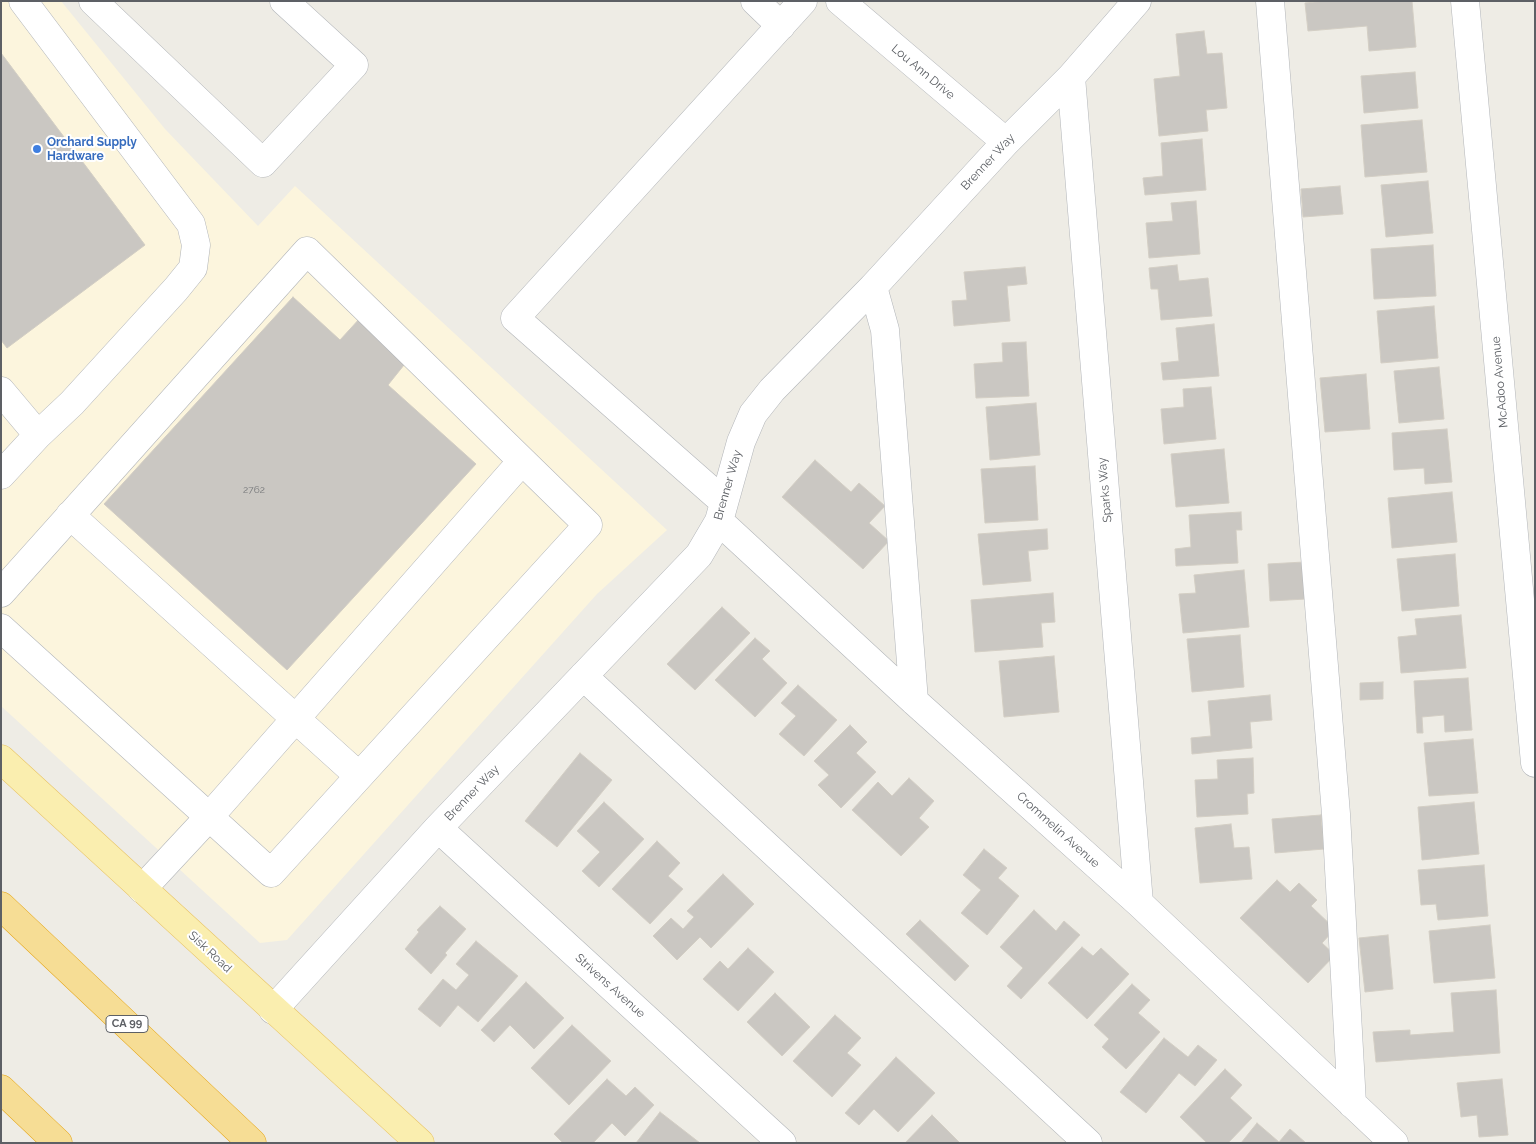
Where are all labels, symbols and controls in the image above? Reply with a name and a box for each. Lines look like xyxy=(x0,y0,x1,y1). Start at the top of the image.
street label: Lou Ann Drive xyxy=(889,41,957,103)
street label: Brenner Way xyxy=(958,131,1018,193)
place label: Orchard Supply Hardware xyxy=(47,135,137,163)
marker: Orchard Supply Hardware xyxy=(31,143,43,155)
street label: McAdoo Avenue xyxy=(1489,336,1511,428)
street label: Brenner Way xyxy=(711,448,745,522)
street label: Sparks Way xyxy=(1095,457,1115,523)
house number: 2762 xyxy=(243,484,265,496)
street label: Brenner Way xyxy=(442,762,502,824)
street label: Crommelin Avenue xyxy=(1014,789,1102,871)
street label: Sisk Road xyxy=(185,928,235,976)
street label: Strivens Avenue xyxy=(572,951,648,1021)
road number: CA 99 xyxy=(106,1016,148,1032)

